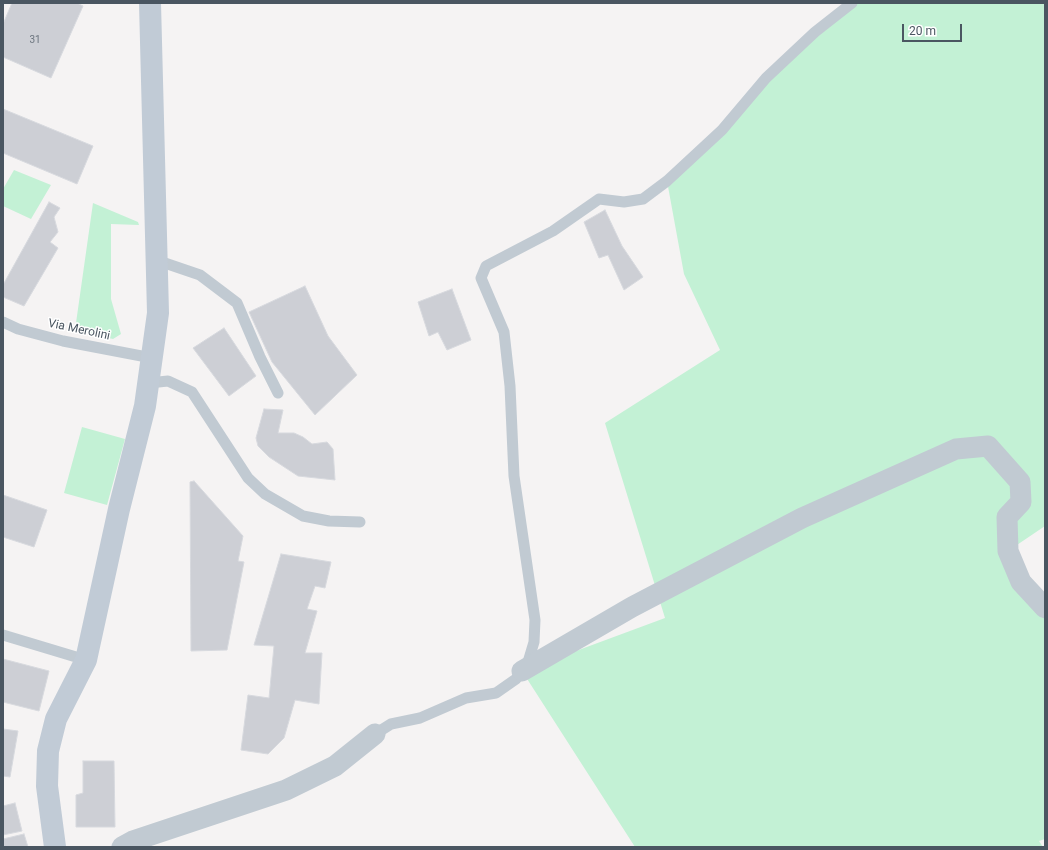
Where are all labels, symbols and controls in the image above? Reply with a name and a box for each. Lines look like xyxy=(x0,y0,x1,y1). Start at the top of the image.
scale bar xyxy=(904,16,964,42)
text: 20 m xyxy=(909,24,936,38)
house number: 31 xyxy=(29,34,41,46)
street label: Via Merolini xyxy=(47,316,111,344)

